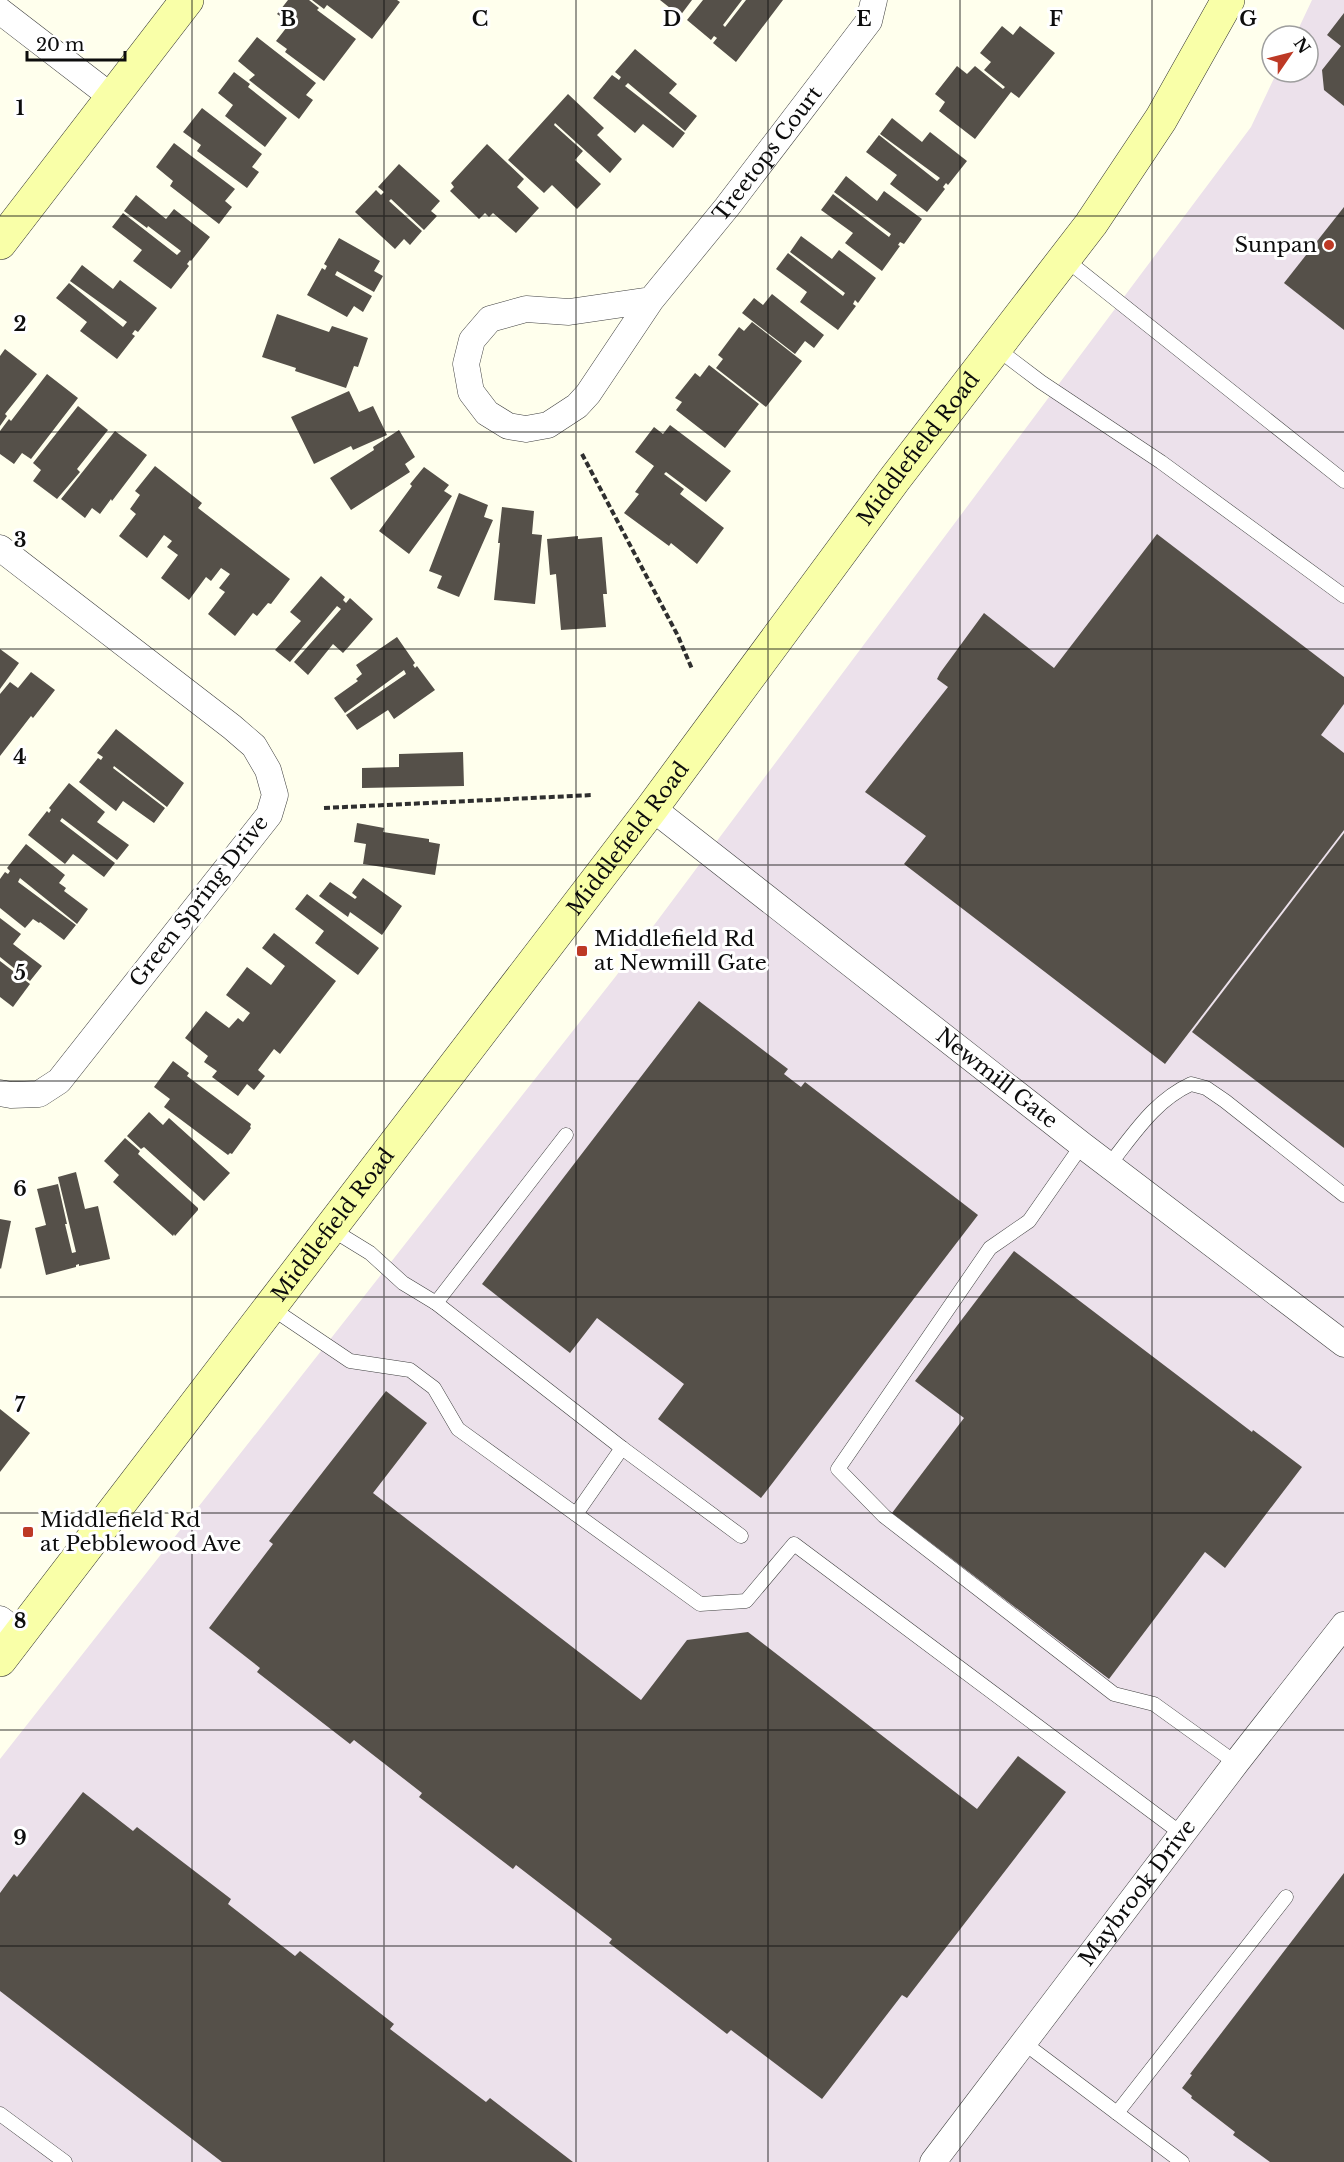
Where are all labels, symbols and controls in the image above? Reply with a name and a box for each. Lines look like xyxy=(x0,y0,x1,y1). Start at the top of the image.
text: B xyxy=(280,7,296,31)
text: C xyxy=(472,7,488,31)
text: D xyxy=(663,7,681,31)
text: E xyxy=(856,7,872,31)
text: F xyxy=(1049,7,1063,31)
text: G xyxy=(1239,7,1257,31)
scale bar xyxy=(27,24,124,62)
north arrow xyxy=(1260,24,1320,84)
text: N xyxy=(1290,33,1315,57)
text: 20 m xyxy=(36,34,84,56)
street label: Treetops Court xyxy=(708,81,828,227)
text: 1 xyxy=(16,96,25,120)
place label: Sunpan xyxy=(1235,232,1317,258)
marker: Sunpan xyxy=(1322,238,1336,252)
text: 2 xyxy=(13,312,27,336)
street label: Middlefield Road xyxy=(852,367,985,531)
text: 3 xyxy=(14,528,26,552)
text: 4 xyxy=(13,745,27,769)
street label: Middlefield Road xyxy=(562,757,695,921)
street label: Green Spring Drive xyxy=(124,810,274,992)
place label: Middlefield Rd at Newmill Gate xyxy=(594,926,767,976)
marker: Middlefield Rd at Newmill Gate xyxy=(575,944,589,958)
text: 5 xyxy=(14,961,26,985)
street label: Newmill Gate xyxy=(931,1023,1063,1134)
street label: Middlefield Road xyxy=(266,1143,400,1307)
text: 6 xyxy=(13,1177,27,1201)
text: 7 xyxy=(15,1393,26,1417)
place label: Middlefield Rd at Pebblewood Ave xyxy=(40,1507,241,1557)
marker: Middlefield Rd at Pebblewood Ave xyxy=(21,1525,35,1539)
text: 8 xyxy=(14,1609,26,1633)
street label: Maybrook Drive xyxy=(1073,1814,1201,1971)
text: 9 xyxy=(13,1826,27,1850)

